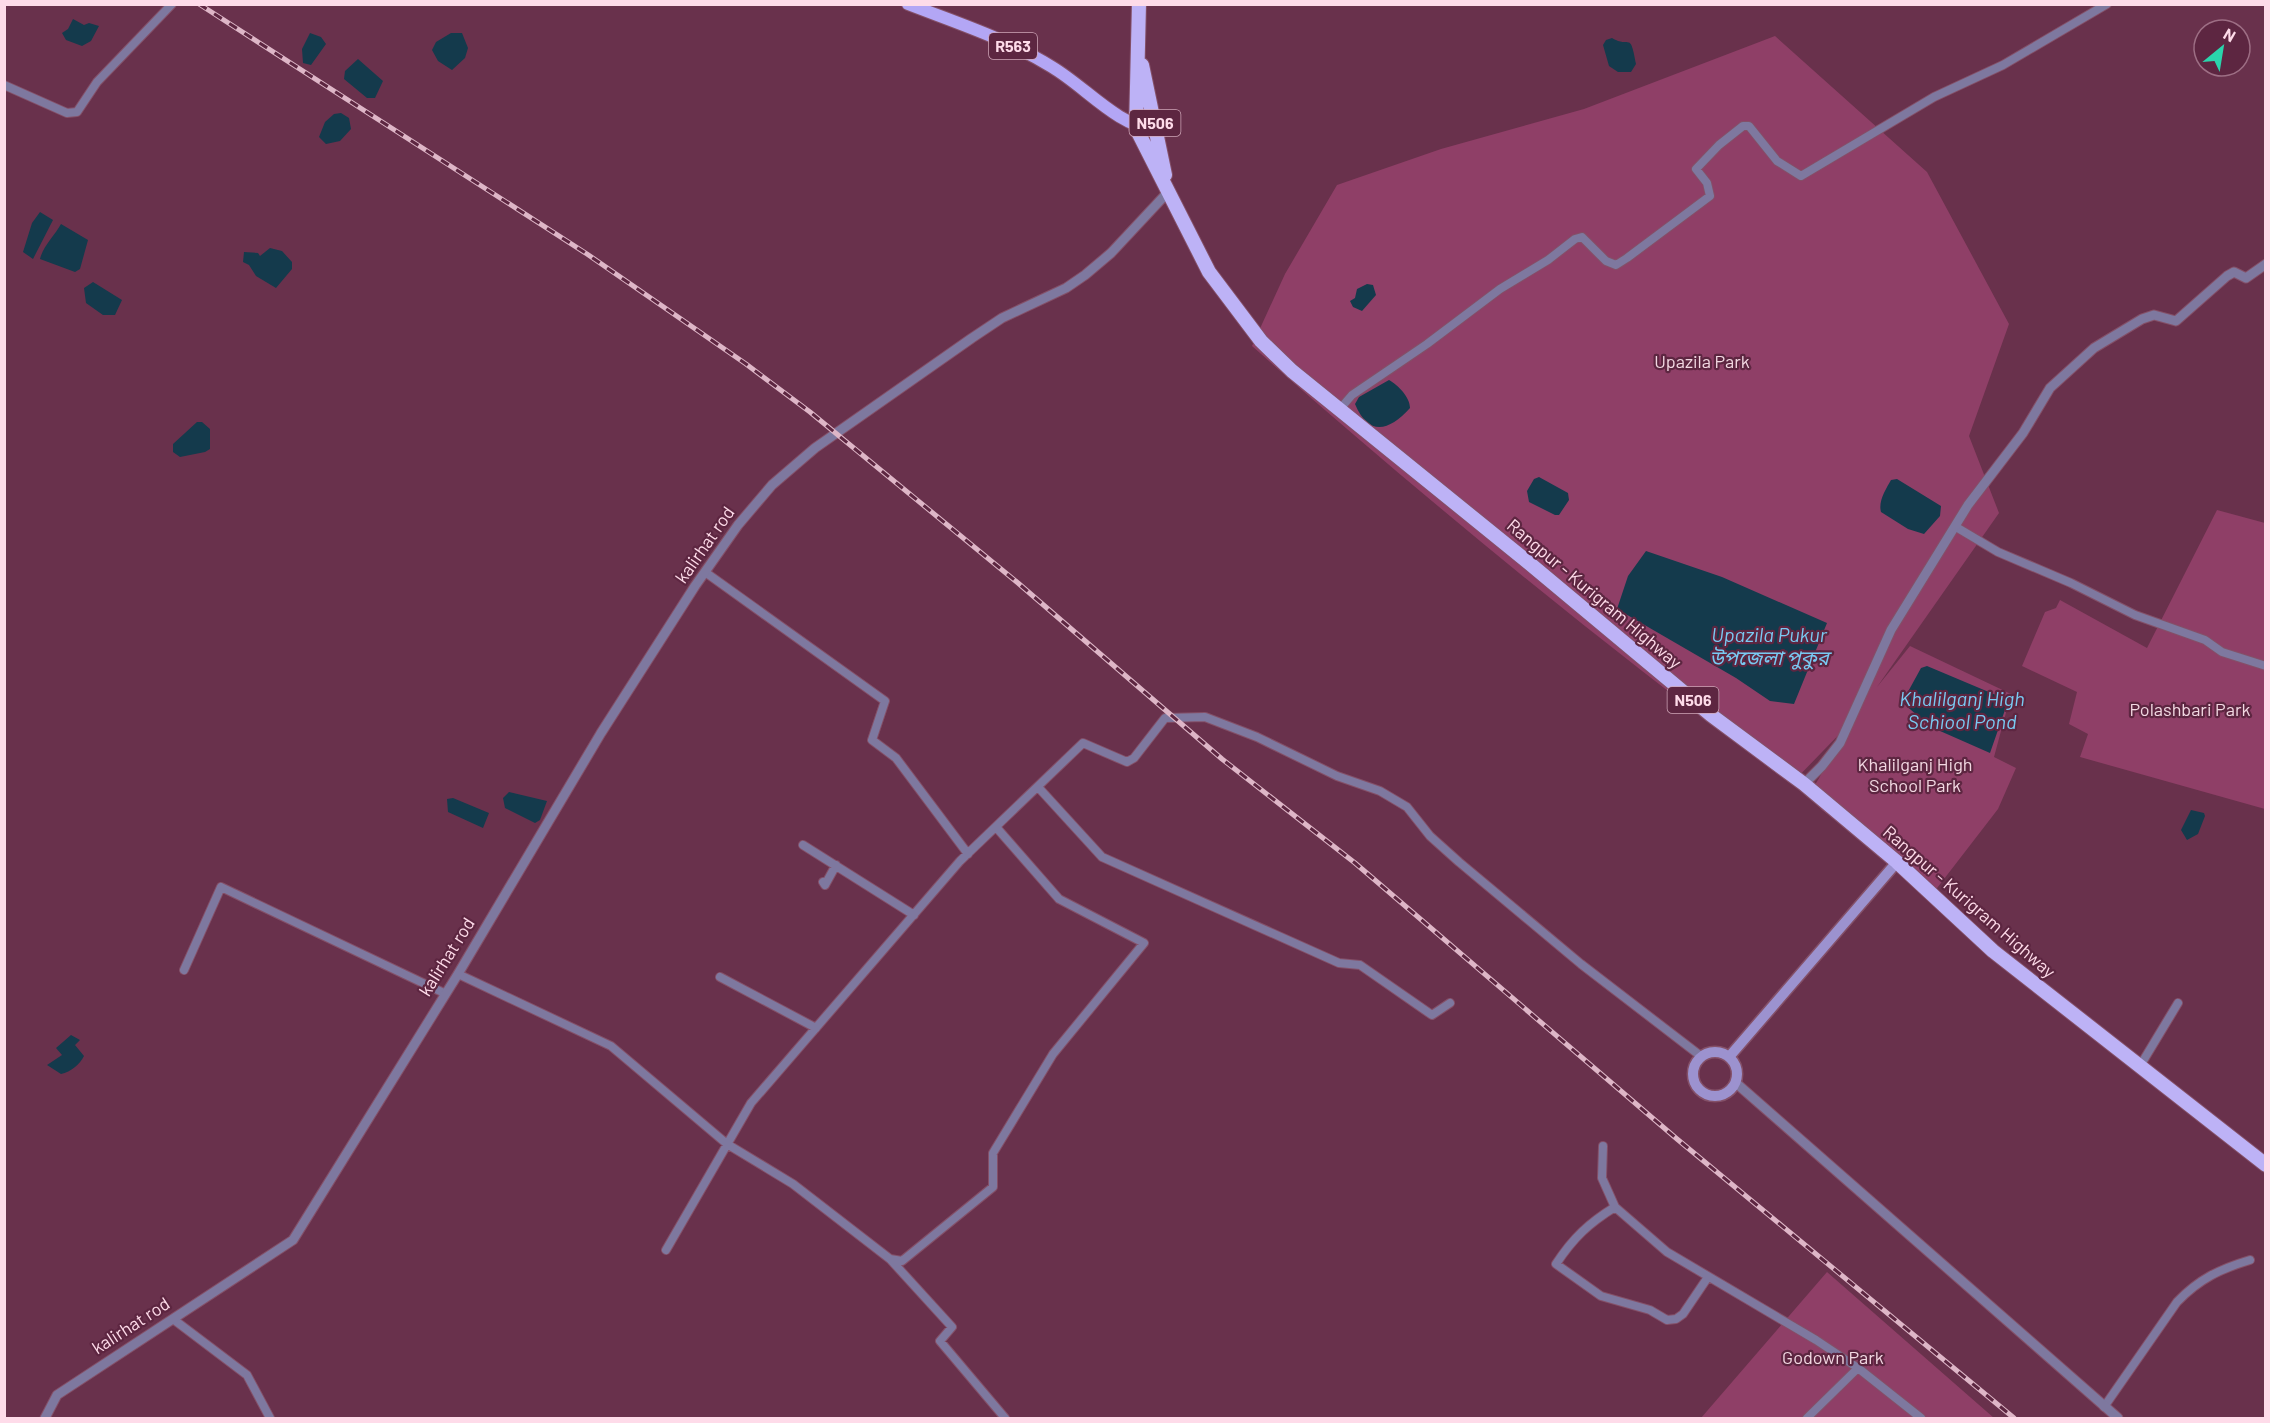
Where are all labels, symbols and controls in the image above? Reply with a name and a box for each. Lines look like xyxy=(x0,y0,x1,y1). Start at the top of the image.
north arrow xyxy=(2192,18,2252,78)
text: N xyxy=(2220,24,2239,45)
road number: R563 xyxy=(989,33,1037,59)
road number: N506 xyxy=(1130,110,1180,136)
park label: Upazila Park xyxy=(1654,350,1750,372)
street label: kalirhat rod xyxy=(670,502,739,587)
street label: Rangpur - Kurigram Highway xyxy=(1503,514,1686,673)
water label: Upazila Pukur উপজেলা পুকুর xyxy=(1709,622,1833,670)
water label: Khalilganj High Schiool Pond xyxy=(1899,686,2025,733)
road number: N506 xyxy=(1668,687,1718,713)
park label: Polashbari Park xyxy=(2130,698,2250,720)
park label: Khalilganj High School Park xyxy=(1857,753,1973,796)
street label: Rangpur - Kurigram Highway xyxy=(1879,820,2060,982)
street label: kalirhat rod xyxy=(413,913,479,1000)
street label: kalirhat rod xyxy=(87,1292,174,1358)
park label: Godown Park xyxy=(1782,1346,1884,1368)

